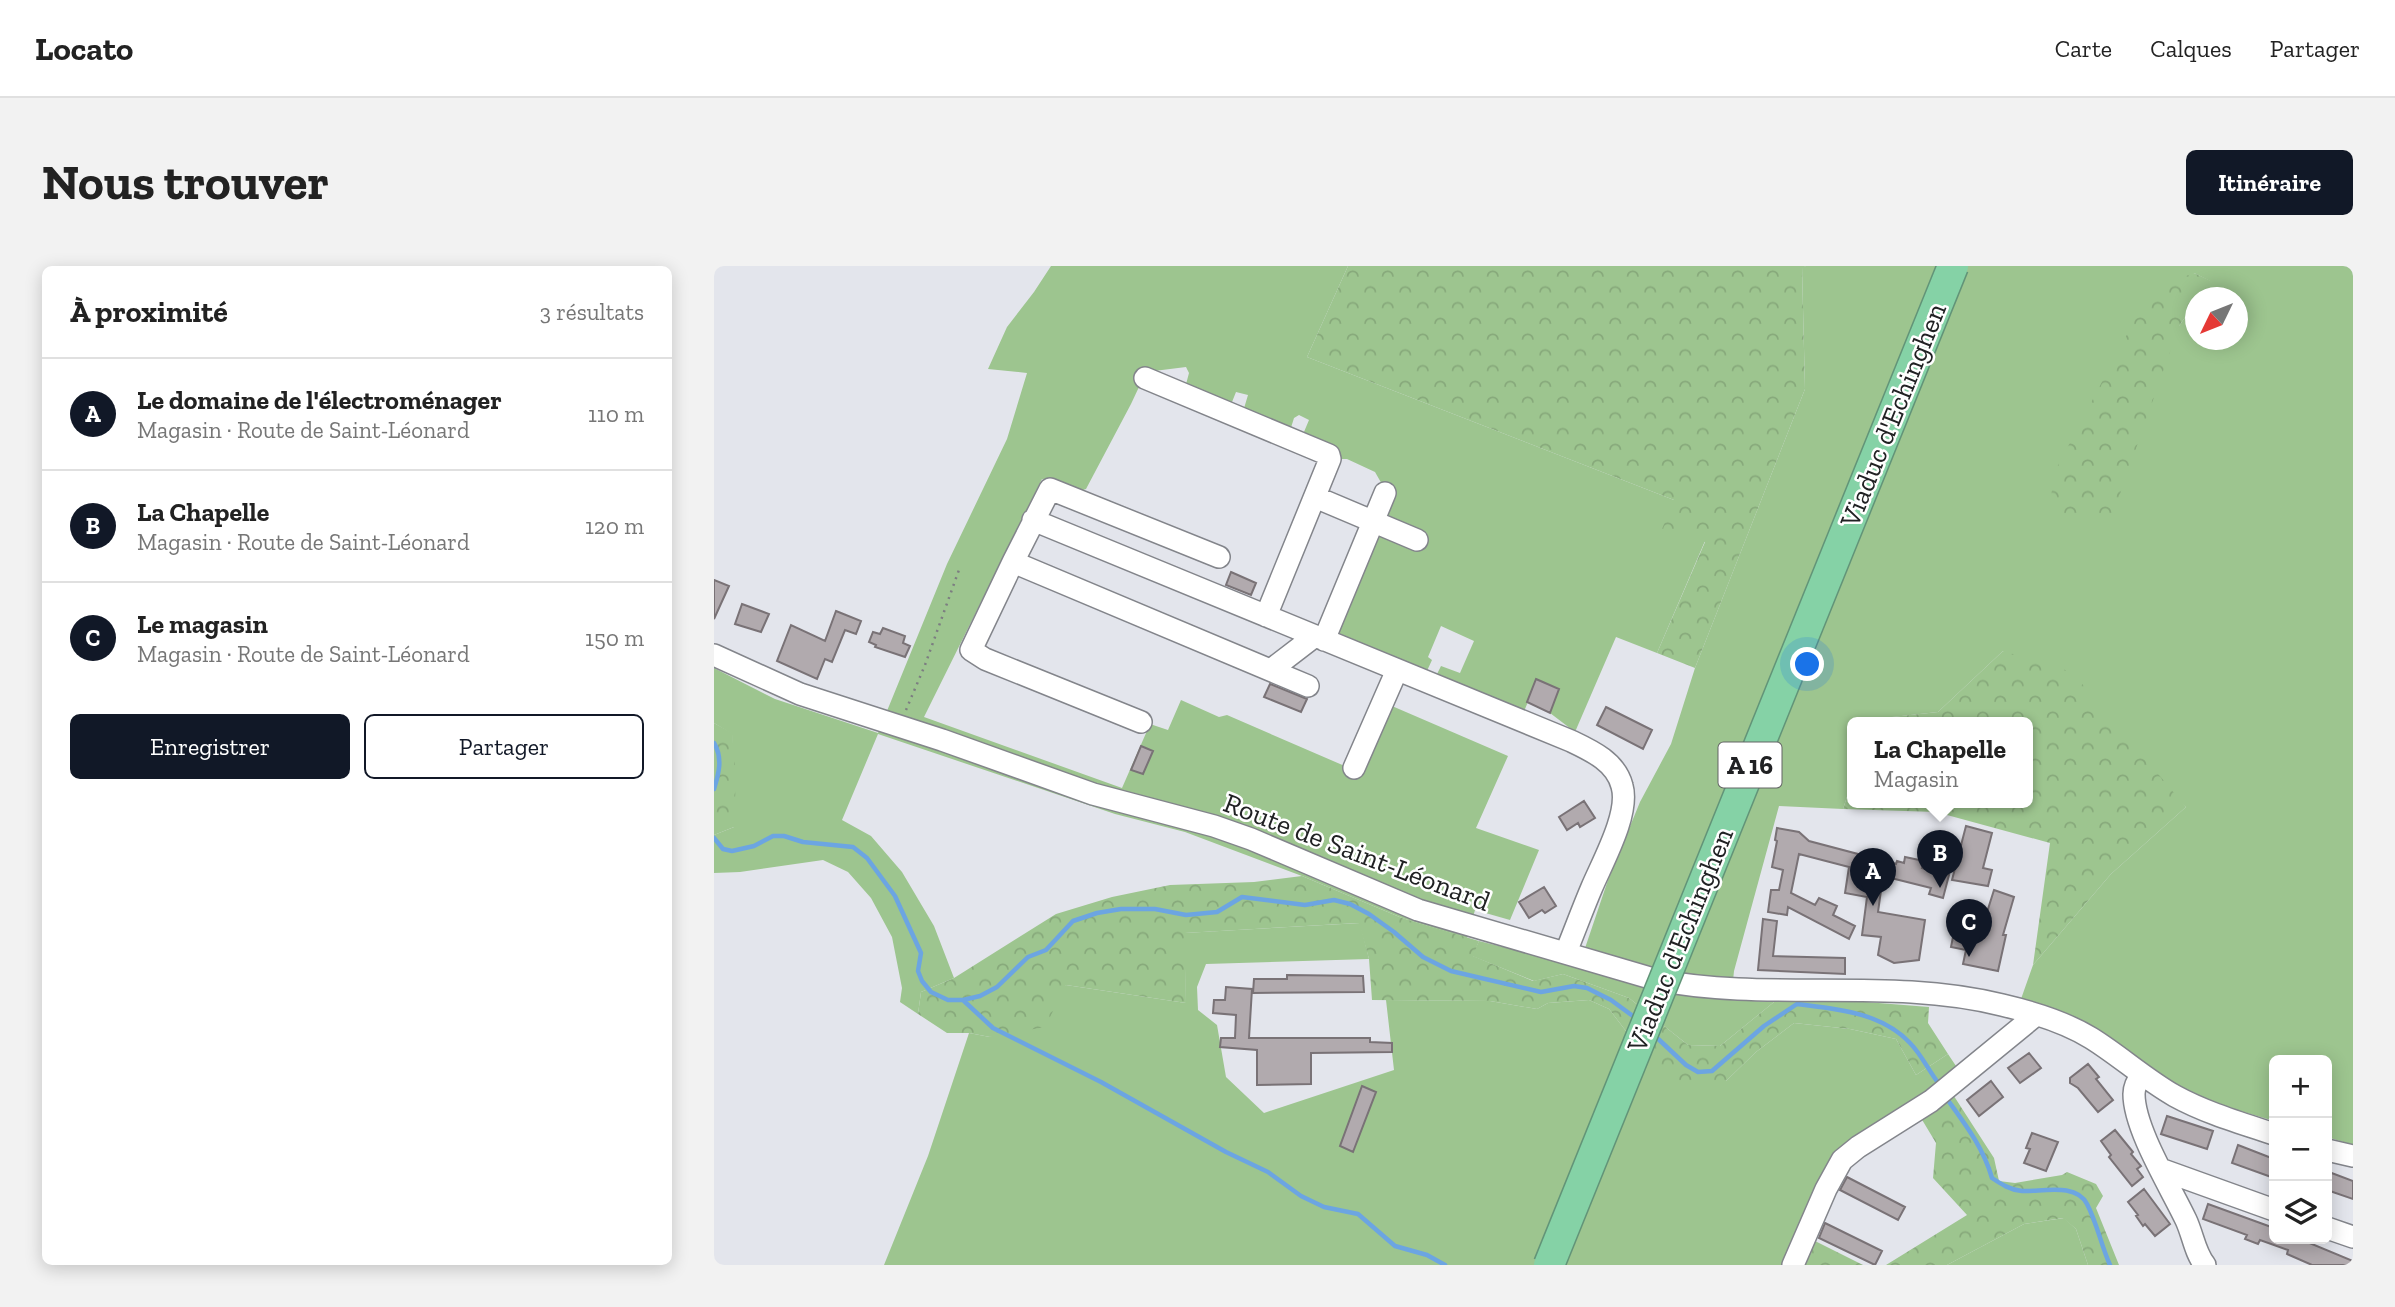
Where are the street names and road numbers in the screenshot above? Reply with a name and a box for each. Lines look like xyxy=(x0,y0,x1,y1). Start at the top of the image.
street label: Viaduc d'Echinghen xyxy=(1833,298,1953,533)
road number: A 16 xyxy=(1718,743,1782,788)
street label: Route de Saint-Léonard xyxy=(1219,786,1495,918)
street label: Viaduc d'Echinghen xyxy=(1620,823,1740,1058)

